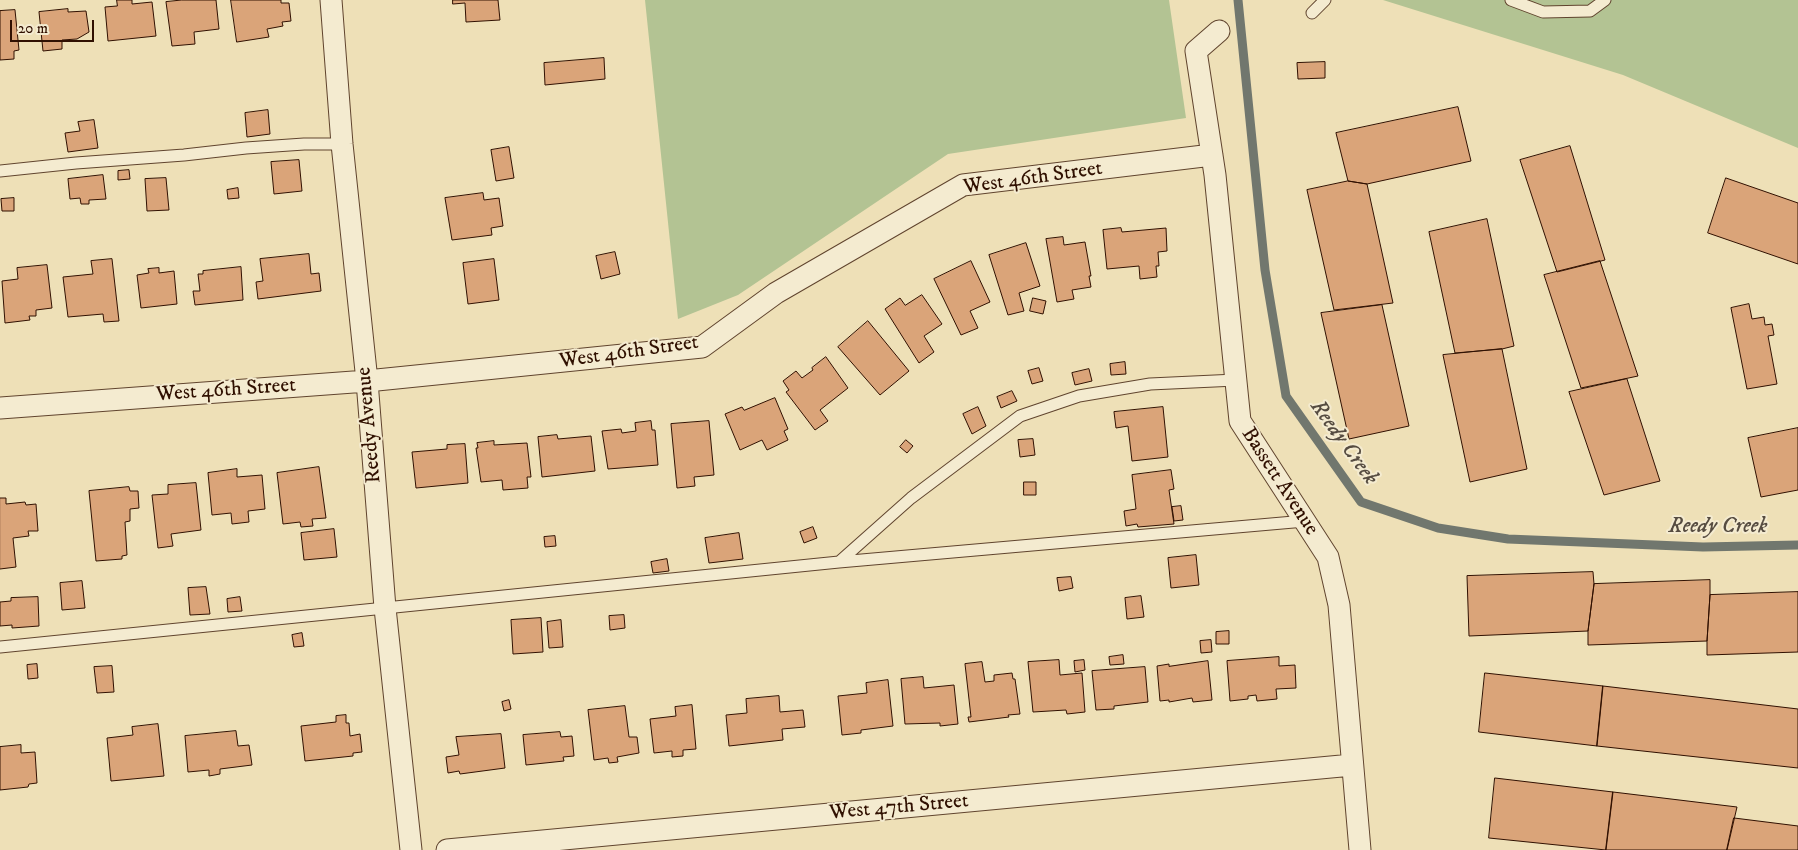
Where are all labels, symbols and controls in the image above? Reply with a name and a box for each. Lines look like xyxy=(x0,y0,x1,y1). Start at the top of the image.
scale bar xyxy=(12,10,96,42)
text: 20 m xyxy=(18,19,48,38)
street label: West 46th Street xyxy=(962,157,1104,201)
street label: West 46th Street xyxy=(558,331,700,375)
street label: Reedy Avenue xyxy=(352,366,388,484)
street label: West 46th Street xyxy=(155,374,297,408)
water label: Reedy Creek xyxy=(1303,395,1383,491)
street label: Bassett Avenue xyxy=(1235,423,1323,541)
water label: Reedy Creek xyxy=(1669,514,1767,540)
street label: West 47th Street xyxy=(828,789,970,827)

